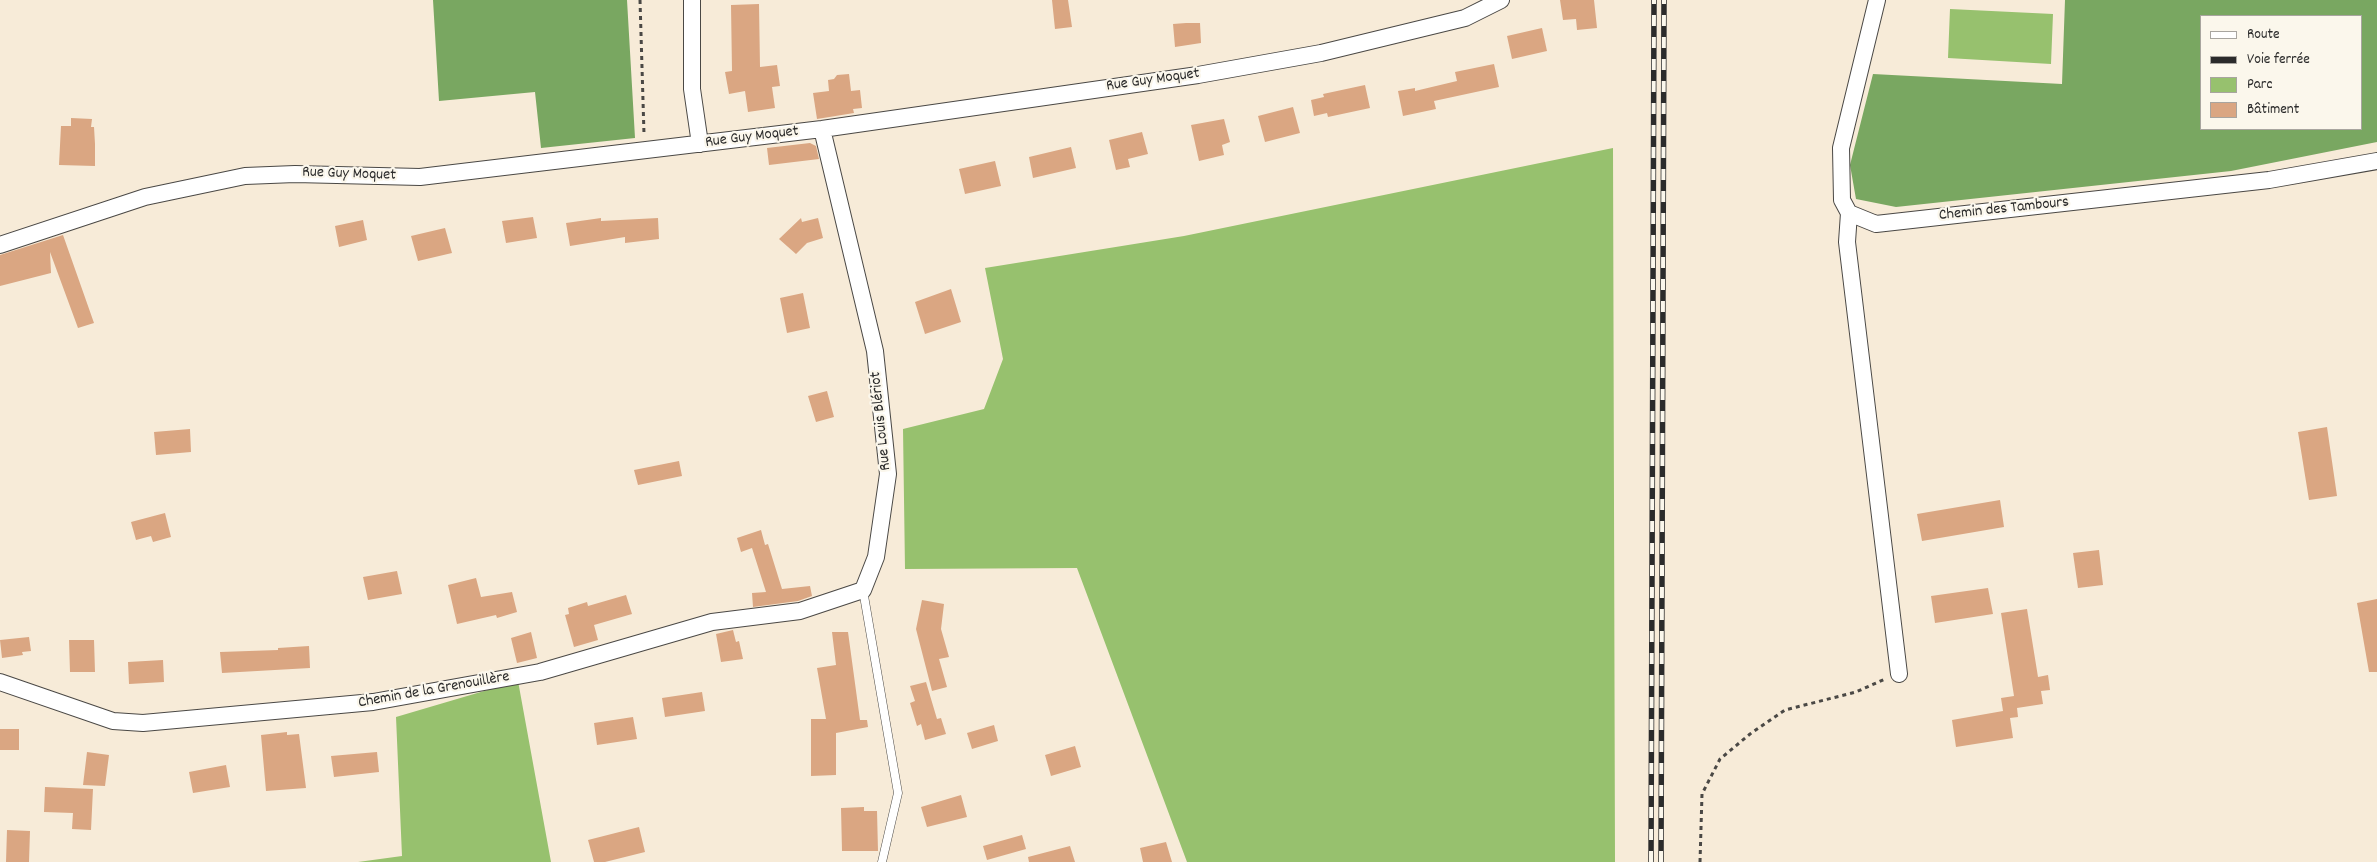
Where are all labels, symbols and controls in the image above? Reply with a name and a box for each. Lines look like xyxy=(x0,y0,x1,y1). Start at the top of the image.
legend xyxy=(2200,15,2362,130)
text: Route xyxy=(2247,24,2280,46)
text: Voie ferrée xyxy=(2247,49,2310,71)
street label: Rue Guy Moquet xyxy=(1105,65,1201,97)
text: Parc xyxy=(2247,74,2272,96)
text: Bâtiment xyxy=(2247,99,2299,121)
street label: Rue Guy Moquet xyxy=(704,123,800,153)
street label: Rue Guy Moquet xyxy=(302,164,396,186)
street label: Chemin des Tambours xyxy=(1938,194,2070,226)
street label: Rue Louis Blériot xyxy=(867,371,897,471)
street label: Chemin de la Grenouillère xyxy=(357,668,511,714)

